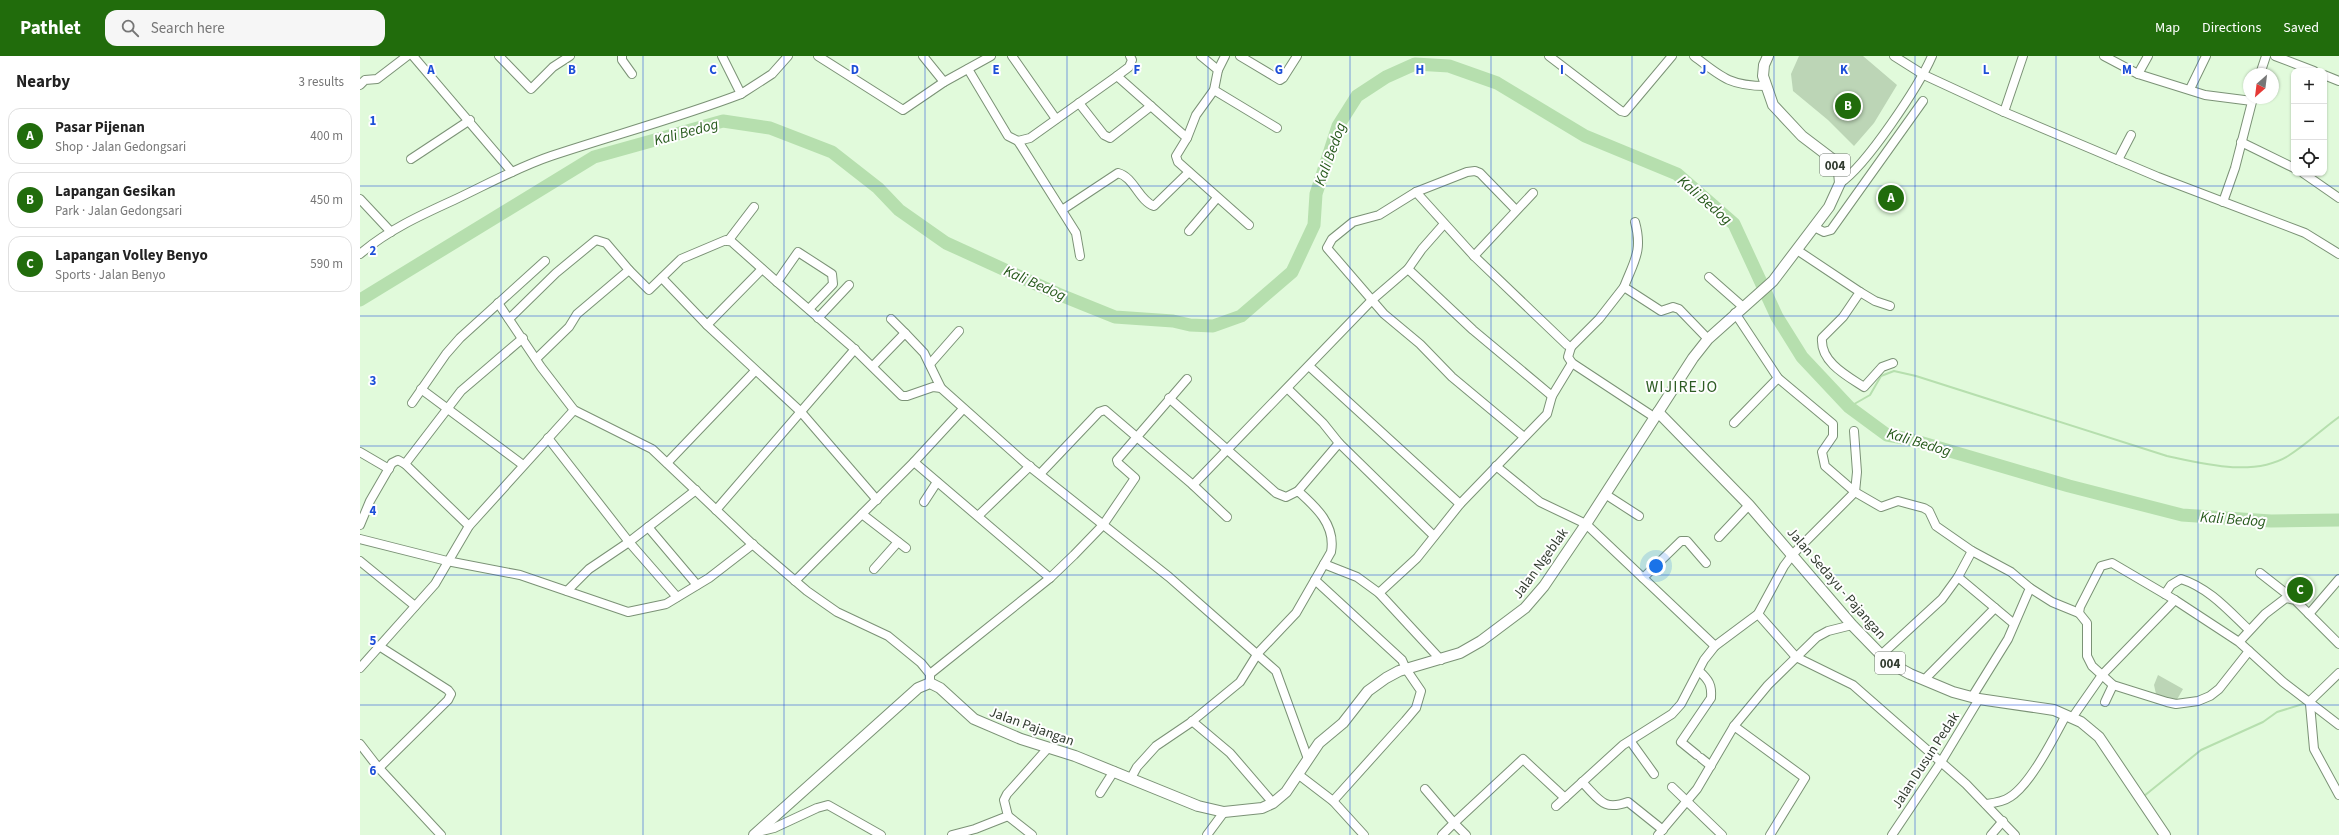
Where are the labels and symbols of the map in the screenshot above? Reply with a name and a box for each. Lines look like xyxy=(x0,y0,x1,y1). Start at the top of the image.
text: A xyxy=(426,61,435,79)
text: B xyxy=(568,61,576,79)
text: C xyxy=(709,61,717,79)
text: D xyxy=(851,61,859,79)
text: E xyxy=(992,61,1000,79)
text: F xyxy=(1134,61,1141,79)
text: G xyxy=(1275,61,1283,79)
text: H xyxy=(1416,61,1424,79)
text: I xyxy=(1560,61,1564,79)
text: J xyxy=(1700,61,1706,79)
text: K xyxy=(1840,61,1849,79)
text: L xyxy=(1983,61,1990,79)
text: M xyxy=(2122,61,2132,79)
north arrow xyxy=(2243,68,2279,104)
pin: B xyxy=(1835,91,1861,121)
text: 1 xyxy=(370,112,377,130)
water label: Kali Bedog xyxy=(652,114,721,151)
water label: Kali Bedog xyxy=(1309,120,1352,189)
road number: 004 xyxy=(1820,154,1850,176)
water label: Kali Bedog xyxy=(1673,171,1736,230)
pin: A xyxy=(1878,183,1904,213)
text: 2 xyxy=(370,242,377,260)
water label: Kali Bedog xyxy=(1000,260,1069,306)
text: 3 xyxy=(370,372,377,390)
district label: WIJIREJO xyxy=(1646,376,1718,398)
water label: Kali Bedog xyxy=(1884,423,1954,462)
text: 4 xyxy=(370,502,377,520)
water label: Kali Bedog xyxy=(2199,507,2267,532)
street label: Jalan Sedayu - Pajangan xyxy=(1782,523,1890,644)
street label: Jalan Ngeblak xyxy=(1508,524,1573,603)
your location xyxy=(1646,556,1666,576)
pin: C xyxy=(2287,575,2313,605)
text: 5 xyxy=(370,632,377,650)
road number: 004 xyxy=(1875,652,1905,674)
street label: Jalan Pajangan xyxy=(986,702,1077,752)
street label: Jalan Dusun Pedak xyxy=(1887,708,1965,813)
text: 6 xyxy=(370,762,377,780)

